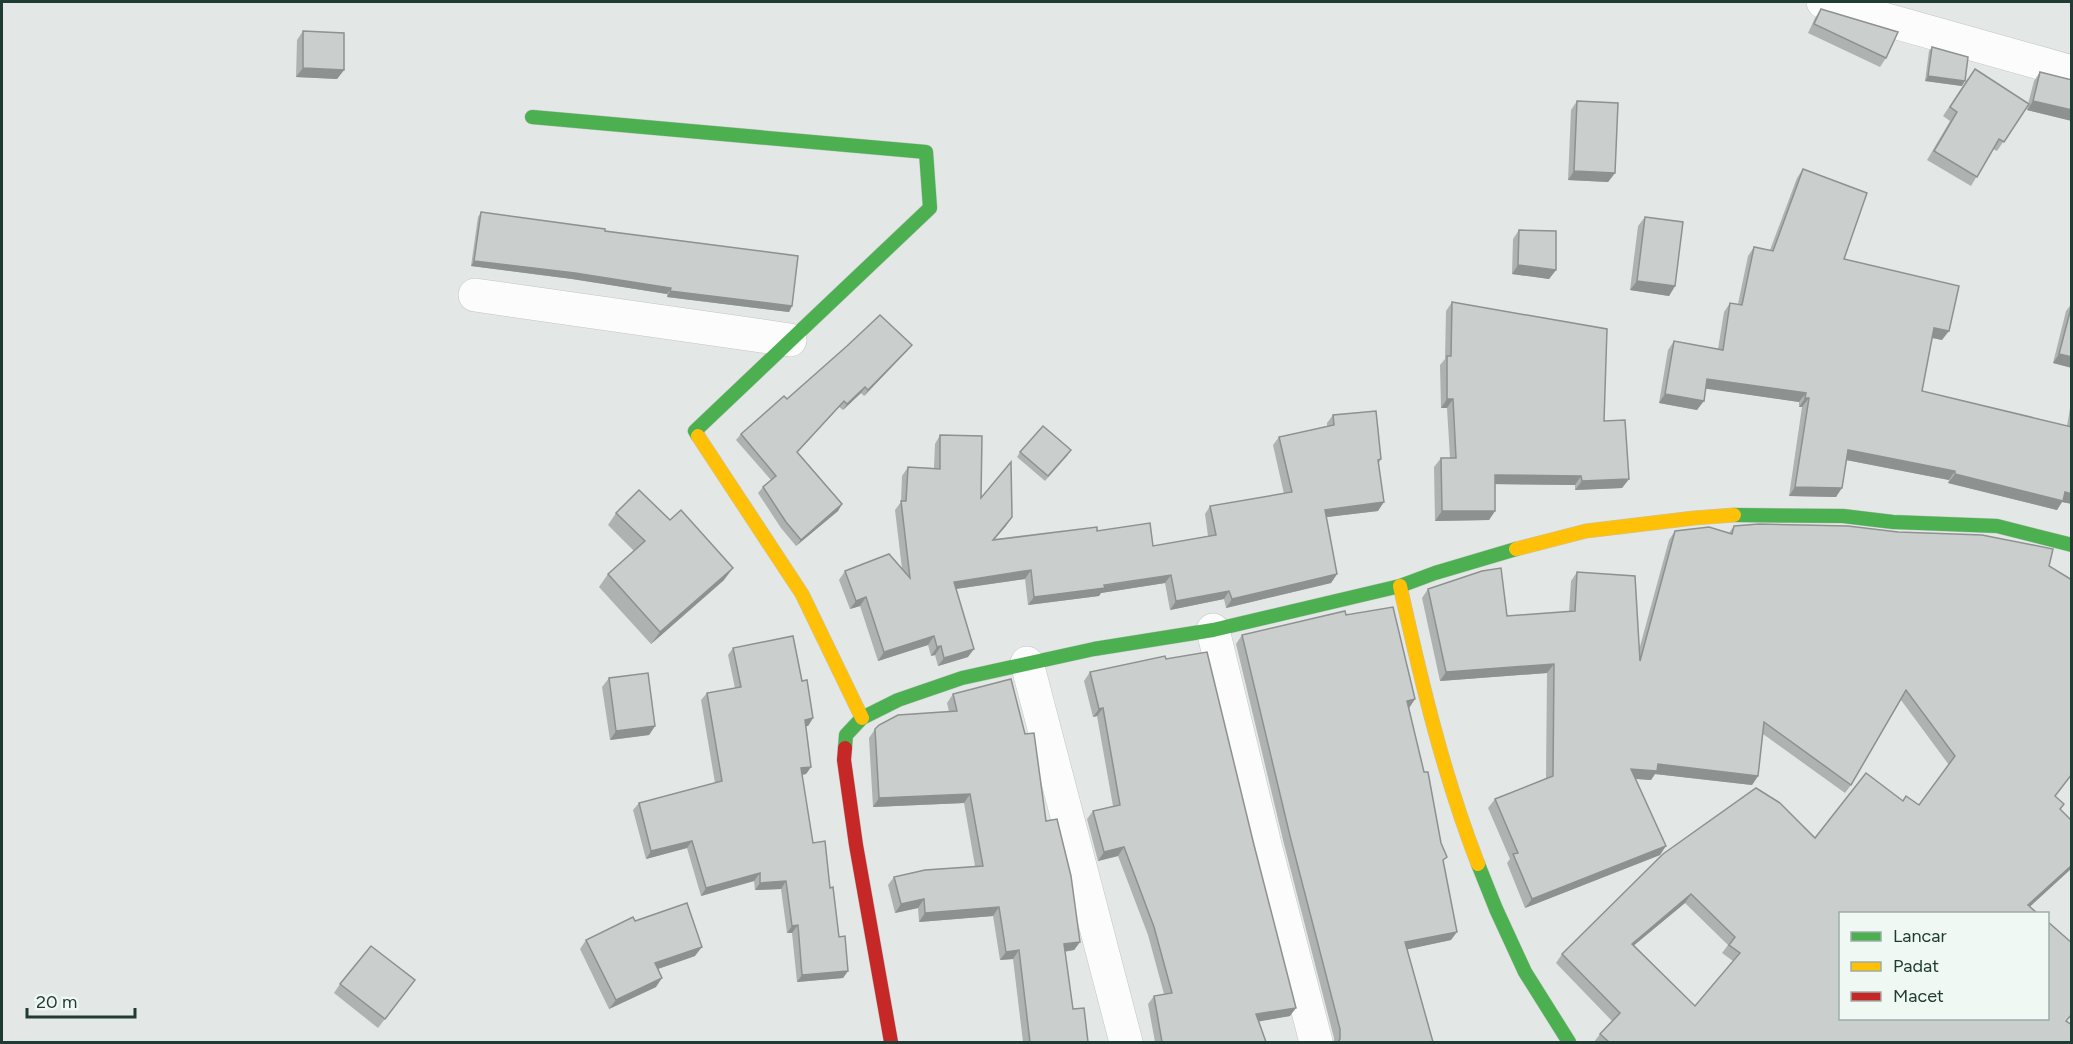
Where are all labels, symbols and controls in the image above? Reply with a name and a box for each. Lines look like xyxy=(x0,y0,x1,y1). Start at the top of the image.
legend xyxy=(1839,912,2049,1020)
text: Lancar xyxy=(1893,925,1947,947)
text: Padat xyxy=(1893,955,1939,977)
scale bar xyxy=(27,981,135,1019)
text: Macet xyxy=(1893,985,1944,1007)
text: 20 m xyxy=(36,991,77,1013)

